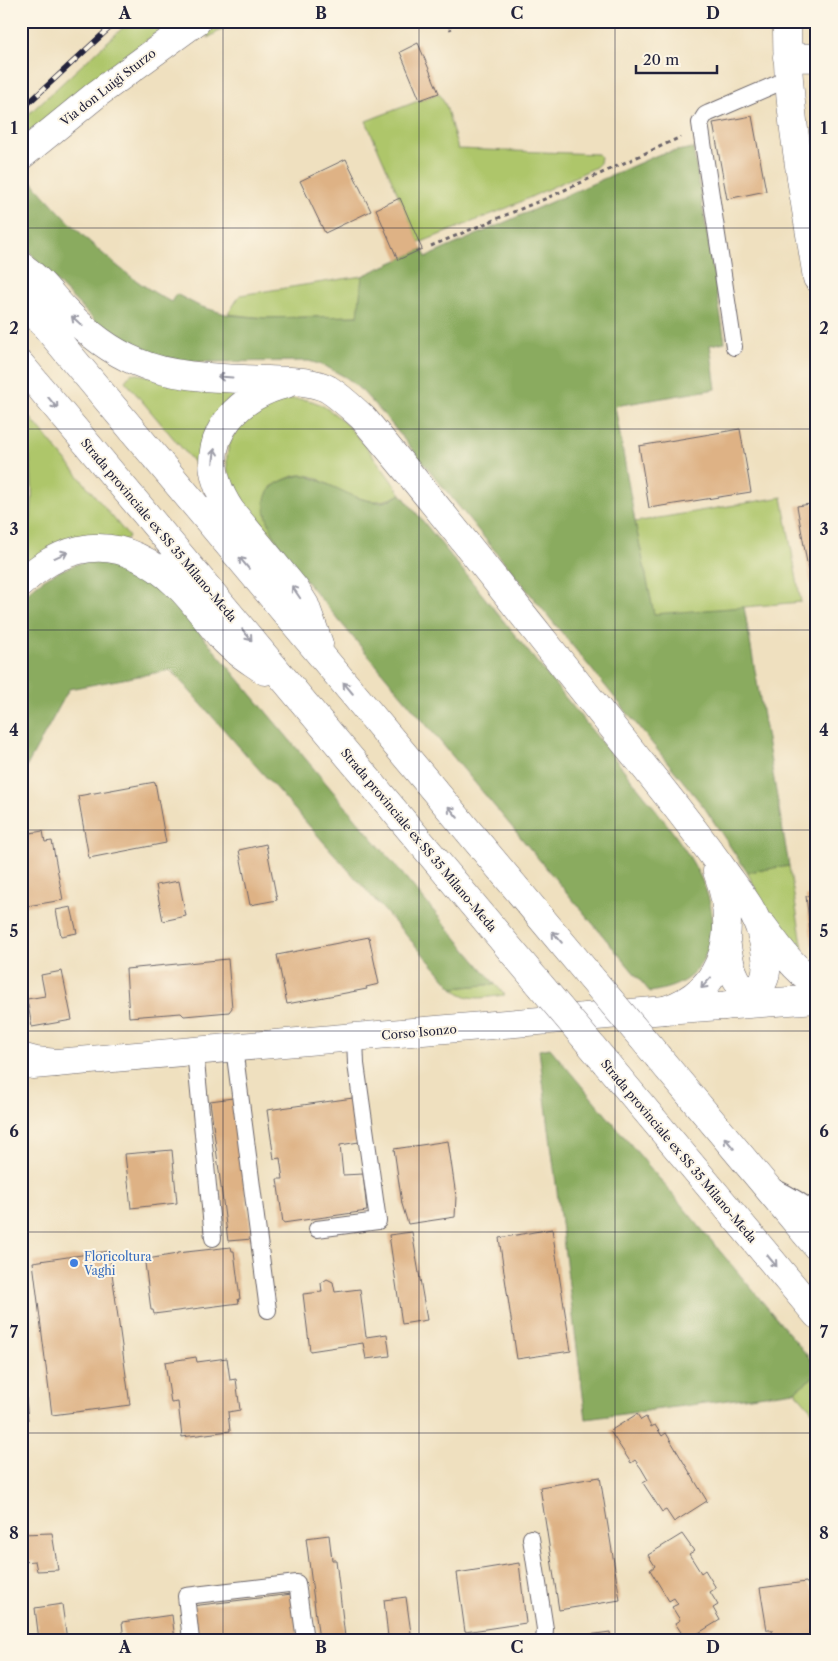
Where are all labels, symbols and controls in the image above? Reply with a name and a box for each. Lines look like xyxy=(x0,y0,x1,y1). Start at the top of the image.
text: A xyxy=(118,3,132,23)
text: B xyxy=(315,3,327,23)
text: C xyxy=(511,3,523,23)
text: D xyxy=(706,3,720,23)
scale bar xyxy=(636,42,717,74)
street label: Via don Luigi Sturzo xyxy=(57,45,159,129)
text: 20 m xyxy=(643,50,679,69)
text: 1 xyxy=(10,118,18,138)
text: 1 xyxy=(820,118,828,138)
one-way arrow xyxy=(71,316,84,327)
text: 2 xyxy=(9,318,19,338)
text: 2 xyxy=(819,318,829,338)
one-way arrow xyxy=(218,373,234,382)
one-way arrow xyxy=(47,396,58,409)
street label: Strada provinciale ex SS 35 Milano-Meda xyxy=(78,435,241,625)
one-way arrow xyxy=(210,449,219,465)
text: 3 xyxy=(9,519,19,539)
text: 3 xyxy=(819,519,829,539)
one-way arrow xyxy=(53,550,68,560)
one-way arrow xyxy=(238,557,249,570)
one-way arrow xyxy=(291,585,301,599)
one-way arrow xyxy=(241,628,253,641)
one-way arrow xyxy=(343,682,354,695)
text: 4 xyxy=(9,720,19,740)
text: 4 xyxy=(819,720,829,740)
street label: Strada provinciale ex SS 35 Milano-Meda xyxy=(338,745,501,935)
one-way arrow xyxy=(447,806,458,819)
text: 5 xyxy=(10,921,19,941)
text: 5 xyxy=(820,921,829,941)
one-way arrow xyxy=(552,931,563,944)
one-way arrow xyxy=(700,977,712,990)
street label: Corso Isonzo xyxy=(381,1021,457,1043)
street label: Strada provinciale ex SS 35 Milano-Meda xyxy=(598,1056,761,1246)
text: 6 xyxy=(9,1121,19,1141)
text: 6 xyxy=(819,1121,829,1141)
one-way arrow xyxy=(723,1136,735,1149)
place label: Floricoltura Vaghi xyxy=(83,1249,152,1278)
one-way arrow xyxy=(766,1255,777,1268)
marker: Floricoltura Vaghi xyxy=(68,1257,80,1269)
text: 7 xyxy=(10,1322,19,1342)
text: 7 xyxy=(820,1322,829,1342)
text: 8 xyxy=(9,1523,19,1543)
text: 8 xyxy=(819,1523,829,1543)
text: A xyxy=(118,1637,132,1657)
text: B xyxy=(315,1637,327,1657)
text: C xyxy=(511,1637,523,1657)
text: D xyxy=(706,1637,720,1657)

